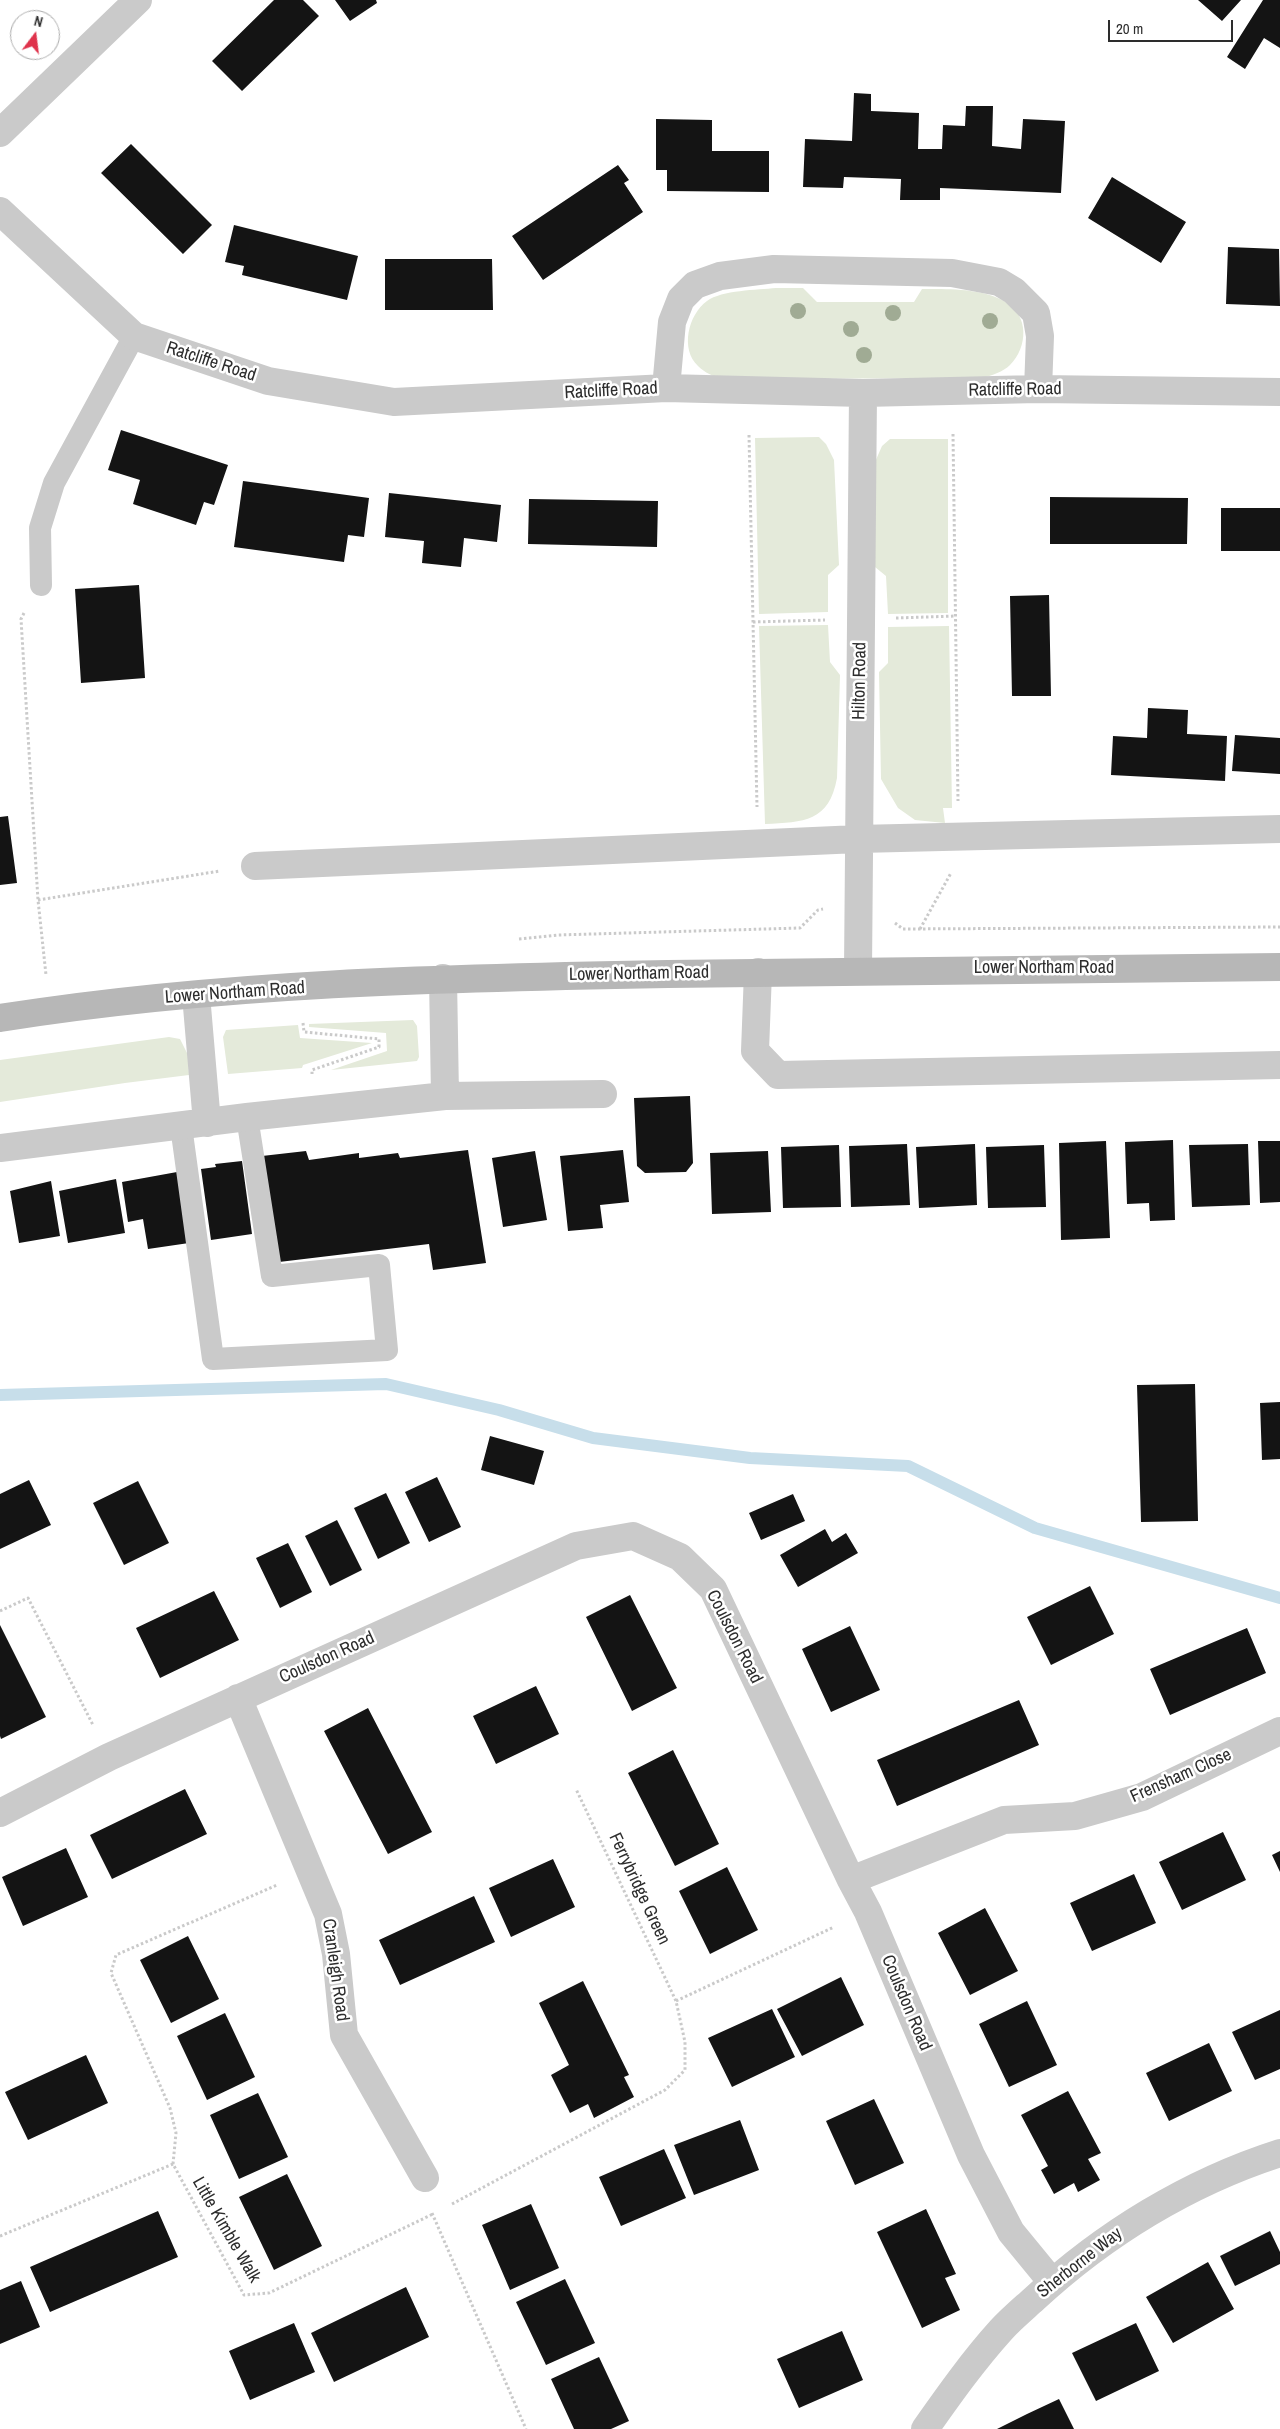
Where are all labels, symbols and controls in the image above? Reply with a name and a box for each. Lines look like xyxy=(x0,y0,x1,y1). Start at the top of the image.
north arrow xyxy=(10,10,60,60)
scale bar xyxy=(1110,10,1235,42)
text: N xyxy=(32,12,45,31)
text: 20 m xyxy=(1116,18,1143,39)
street label: Ratcliffe Road xyxy=(163,337,259,387)
street label: Ratcliffe Road xyxy=(564,378,658,404)
street label: Ratcliffe Road xyxy=(968,378,1062,402)
street label: Hilton Road xyxy=(849,642,871,720)
street label: Lower Northam Road xyxy=(974,957,1114,979)
street label: Lower Northam Road xyxy=(569,962,709,986)
street label: Lower Northam Road xyxy=(164,977,306,1009)
street label: Coulsdon Road xyxy=(701,1587,767,1687)
street label: Coulsdon Road xyxy=(276,1627,378,1689)
street label: Frensham Close xyxy=(1127,1744,1235,1808)
street label: Ferrybridge Green xyxy=(604,1830,674,1948)
street label: Cranleigh Road xyxy=(317,1917,353,2023)
street label: Coulsdon Road xyxy=(876,1952,936,2054)
street label: Little Kimble Walk xyxy=(187,2173,265,2287)
street label: Sherborne Way xyxy=(1033,2223,1127,2303)

